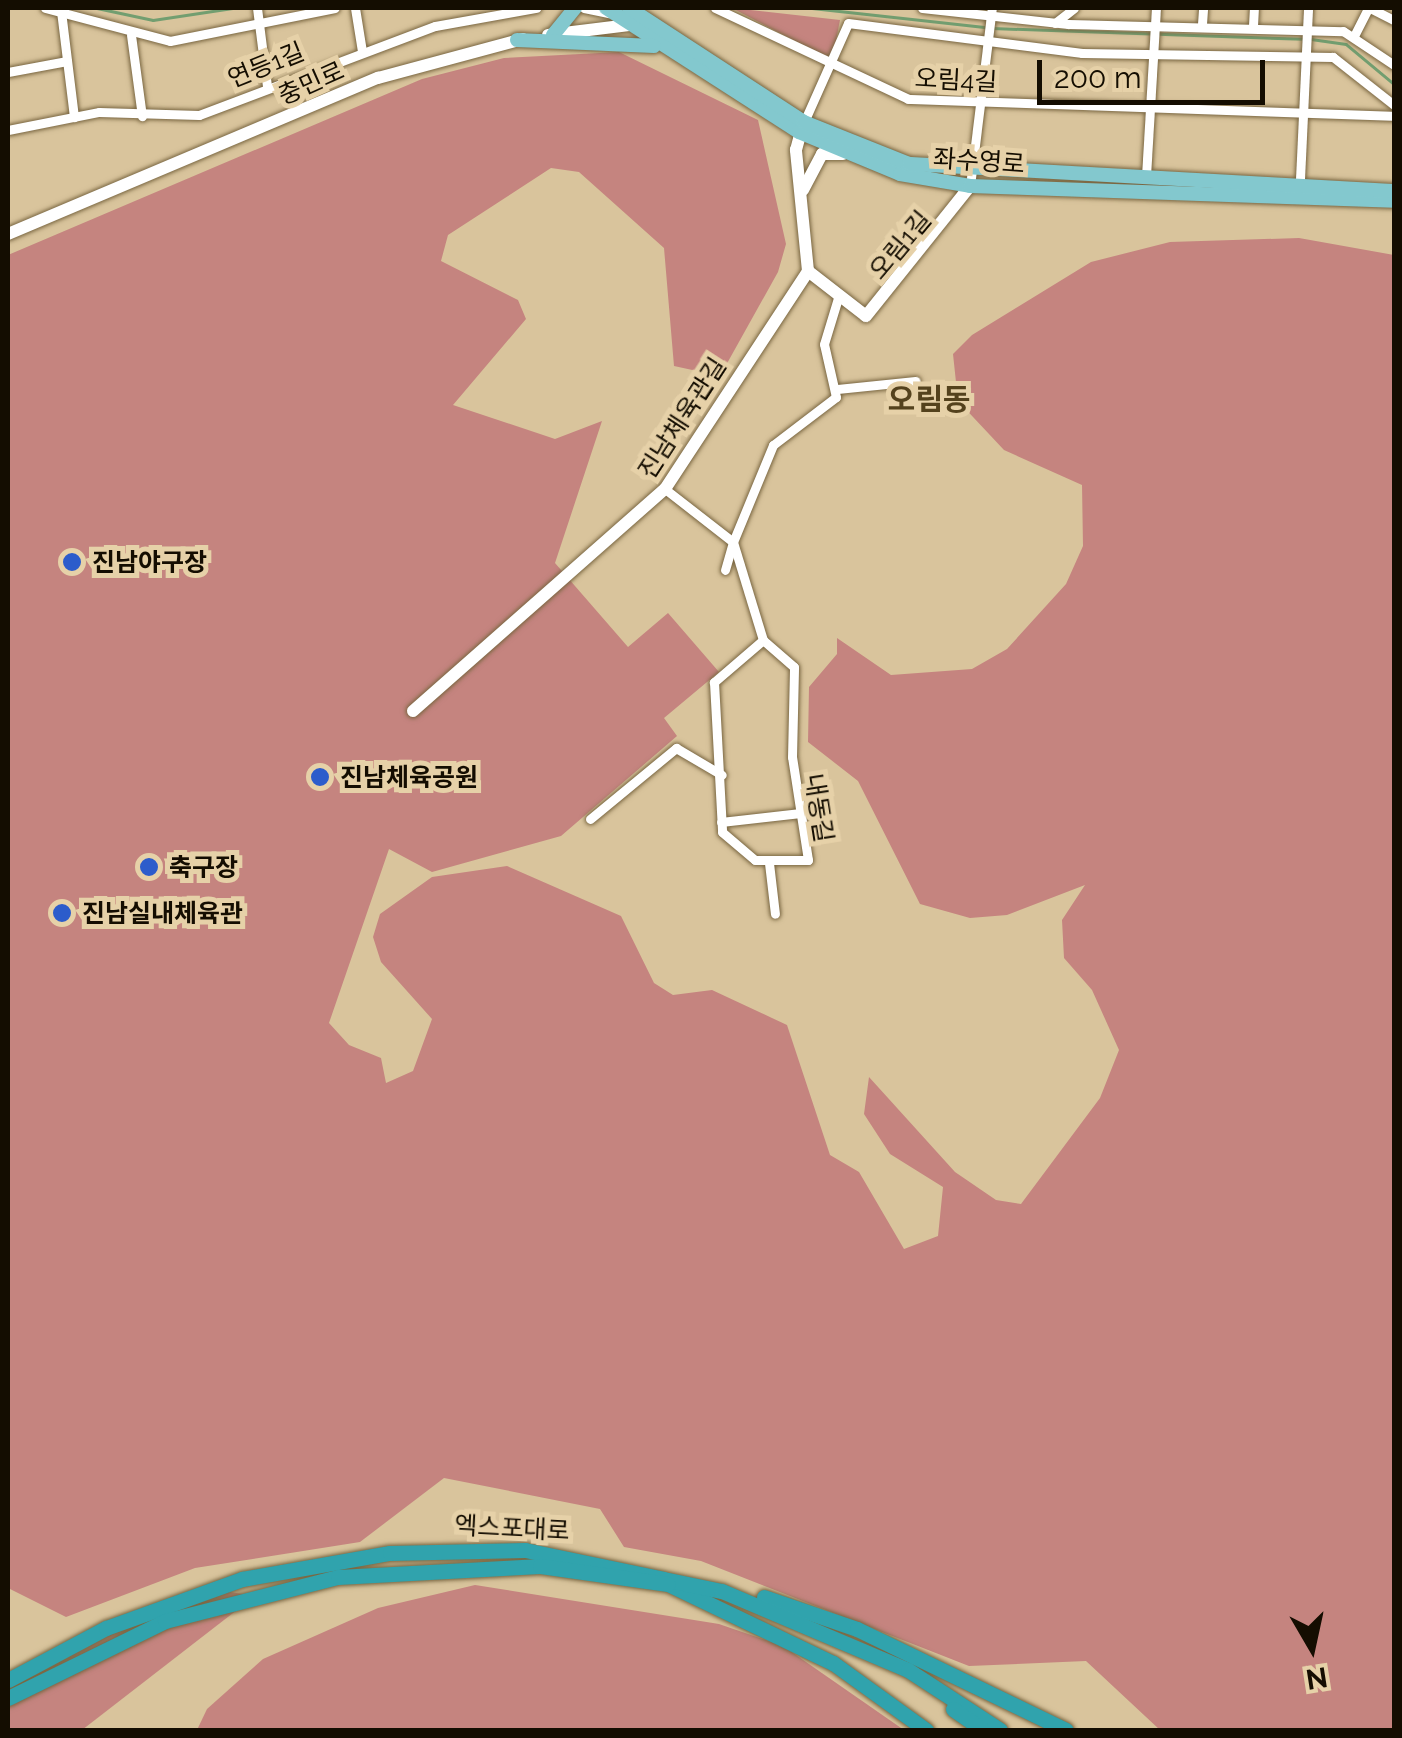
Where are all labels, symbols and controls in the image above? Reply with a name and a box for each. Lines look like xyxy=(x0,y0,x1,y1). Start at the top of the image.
street label: 연등1길 xyxy=(223,36,309,94)
scale bar xyxy=(1042,40,1270,102)
street label: 충민로 xyxy=(273,55,349,111)
text: 200 m xyxy=(1054,60,1142,95)
street label: 오림4길 xyxy=(914,63,998,97)
street label: 좌수영로 xyxy=(932,143,1026,179)
street label: 오림1길 xyxy=(863,205,937,285)
street label: 진남체육관길 xyxy=(632,352,732,484)
district label: 오림동 xyxy=(888,382,970,418)
place label: 진남야구장 xyxy=(92,547,207,577)
marker: 진남야구장 xyxy=(61,551,83,573)
place label: 진남체육공원 xyxy=(340,762,478,792)
marker: 진남체육공원 xyxy=(309,766,331,788)
street label: 내동길 xyxy=(799,772,839,844)
place label: 축구장 xyxy=(169,852,238,882)
marker: 축구장 xyxy=(138,856,160,878)
place label: 진남실내체육관 xyxy=(82,898,243,928)
marker: 진남실내체육관 xyxy=(51,902,73,924)
street label: 엑스포대로 xyxy=(454,1510,570,1546)
north arrow xyxy=(1262,1598,1362,1698)
text: N xyxy=(1304,1660,1330,1696)

